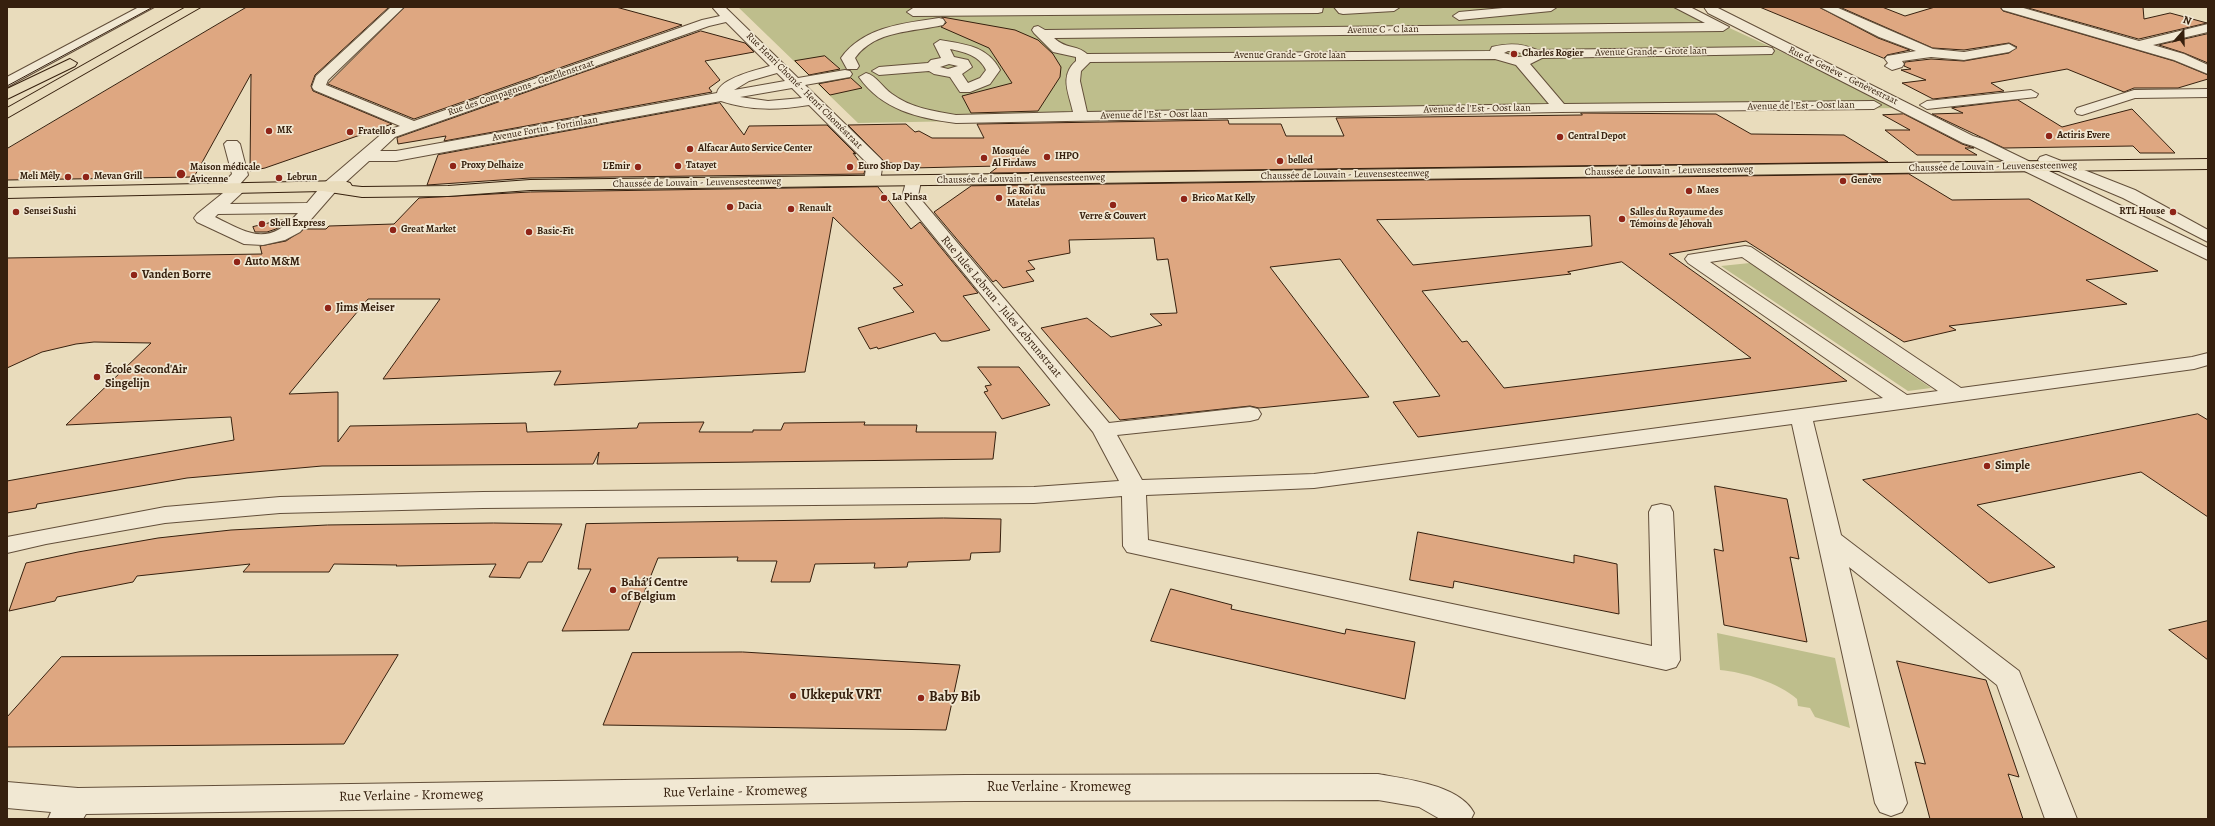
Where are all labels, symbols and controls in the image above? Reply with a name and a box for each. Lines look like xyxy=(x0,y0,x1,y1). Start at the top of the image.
north arrow xyxy=(2163,12,2203,52)
text: N xyxy=(2181,12,2194,29)
street label: Avenue C - C laan xyxy=(1347,23,1419,37)
street label: Rue Henri Chomé - Henri Choméstraat xyxy=(743,30,865,152)
street label: Rue de Genève - Genèvestraat xyxy=(1786,44,1900,108)
street label: Avenue Grande - Grote laan xyxy=(1595,45,1707,59)
place label: Charles Rogier xyxy=(1522,48,1584,60)
marker: Charles Rogier xyxy=(1509,49,1519,59)
street label: Avenue Grande - Grote laan xyxy=(1234,50,1346,62)
street label: Rue des Compagnons - Gezellenstraat xyxy=(446,57,596,119)
street label: Avenue de l'Est - Oost laan xyxy=(1747,99,1855,113)
street label: Avenue de l'Est - Oost laan xyxy=(1423,102,1531,116)
street label: Avenue de l'Est - Oost laan xyxy=(1100,108,1208,122)
street label: Avenue Fortin - Fortinlaan xyxy=(491,114,599,144)
place label: MK xyxy=(277,125,292,137)
marker: MK xyxy=(264,126,274,136)
place label: Fratello's xyxy=(358,126,396,138)
marker: Fratello's xyxy=(345,127,355,137)
place label: Actiris Evere xyxy=(2057,130,2110,142)
place label: Central Depot xyxy=(1568,131,1626,143)
marker: Actiris Evere xyxy=(2044,131,2054,141)
marker: Central Depot xyxy=(1555,132,1565,142)
place label: Alfacar Auto Service Center xyxy=(698,143,812,155)
marker: Alfacar Auto Service Center xyxy=(685,144,695,154)
place label: Mosquée Al Firdaws xyxy=(992,146,1036,170)
place label: IHPO xyxy=(1055,151,1079,163)
marker: IHPO xyxy=(1042,152,1052,162)
marker: Mosquée Al Firdaws xyxy=(979,153,989,163)
place label: belled xyxy=(1288,155,1313,167)
marker: belled xyxy=(1275,156,1285,166)
place label: Proxy Delhaize xyxy=(461,160,524,172)
place label: Tatayet xyxy=(686,160,717,172)
street label: Chaussée de Louvain - Leuvensesteenweg xyxy=(1909,160,2077,174)
marker: Proxy Delhaize xyxy=(448,161,458,171)
place label: L'Emir xyxy=(603,161,630,173)
marker: Tatayet xyxy=(673,161,683,171)
place label: Euro Shop Day xyxy=(858,161,919,173)
place label: Maison médicale Avicenne xyxy=(190,162,260,186)
marker: L'Emir xyxy=(633,162,643,172)
marker: Euro Shop Day xyxy=(845,162,855,172)
street label: Chaussée de Louvain - Leuvensesteenweg xyxy=(1585,164,1753,178)
marker: Maison médicale Avicenne xyxy=(175,168,187,180)
street label: Chaussée de Louvain - Leuvensesteenweg xyxy=(1261,168,1429,182)
place label: Meli Mêly xyxy=(20,171,60,183)
place label: Mevan Grill xyxy=(94,171,142,183)
marker: Meli Mêly xyxy=(63,172,73,182)
marker: Mevan Grill xyxy=(81,172,91,182)
place label: Lebrun xyxy=(287,172,317,184)
street label: Chaussée de Louvain - Leuvensesteenweg xyxy=(937,172,1105,186)
marker: Lebrun xyxy=(274,173,284,183)
place label: Genève xyxy=(1851,175,1881,187)
street label: Chaussée de Louvain - Leuvensesteenweg xyxy=(613,176,781,190)
marker: Genève xyxy=(1838,176,1848,186)
place label: Maes xyxy=(1697,185,1719,197)
place label: Le Roi du Matelas xyxy=(1007,186,1045,210)
marker: Maes xyxy=(1684,186,1694,196)
place label: La Pinsa xyxy=(892,192,927,204)
marker: La Pinsa xyxy=(879,193,889,203)
marker: Le Roi du Matelas xyxy=(994,193,1004,203)
place label: Brico Mat Kelly xyxy=(1192,193,1255,205)
marker: Brico Mat Kelly xyxy=(1179,194,1189,204)
marker: Verre & Couvert xyxy=(1108,200,1118,210)
place label: Dacia xyxy=(738,201,762,213)
marker: Dacia xyxy=(725,202,735,212)
place label: Renault xyxy=(799,203,832,215)
marker: Renault xyxy=(786,204,796,214)
place label: Sensei Sushi xyxy=(24,206,76,218)
place label: RTL House xyxy=(2119,206,2165,218)
marker: Sensei Sushi xyxy=(11,207,21,217)
place label: Salles du Royaume des Témoins de Jéhovah xyxy=(1630,207,1723,230)
marker: RTL House xyxy=(2168,207,2178,217)
place label: Verre & Couvert xyxy=(1080,211,1146,223)
marker: Salles du Royaume des Témoins de Jéhovah xyxy=(1617,214,1627,224)
place label: Shell Express xyxy=(270,218,325,230)
marker: Shell Express xyxy=(257,219,267,229)
place label: Great Market xyxy=(401,224,456,236)
marker: Great Market xyxy=(388,225,398,235)
place label: Basic-Fit xyxy=(537,226,574,238)
marker: Basic-Fit xyxy=(524,227,534,237)
street label: Rue Jules Lebrun - Jules Lebrunstraat xyxy=(937,233,1065,381)
place label: Auto M&M xyxy=(245,255,300,269)
marker: Auto M&M xyxy=(232,257,242,267)
place label: Vanden Borre xyxy=(142,268,211,282)
marker: Vanden Borre xyxy=(129,270,139,280)
place label: Jims Meiser xyxy=(336,301,395,315)
marker: Jims Meiser xyxy=(323,303,333,313)
place label: École Second'Air Singelijn xyxy=(105,363,187,391)
marker: École Second'Air Singelijn xyxy=(92,372,102,382)
place label: Simple xyxy=(1995,459,2030,473)
marker: Simple xyxy=(1982,461,1992,471)
place label: Bahá’í Centre of Belgium xyxy=(621,576,688,604)
marker: Bahá’í Centre of Belgium xyxy=(608,585,618,595)
place label: Ukkepuk VRT xyxy=(801,688,881,704)
place label: Baby Bib xyxy=(929,690,980,706)
marker: Ukkepuk VRT xyxy=(788,691,798,701)
marker: Baby Bib xyxy=(916,693,926,703)
street label: Rue Verlaine - Kromeweg xyxy=(987,780,1131,796)
street label: Rue Verlaine - Kromeweg xyxy=(663,782,807,802)
street label: Rue Verlaine - Kromeweg xyxy=(339,786,483,806)

